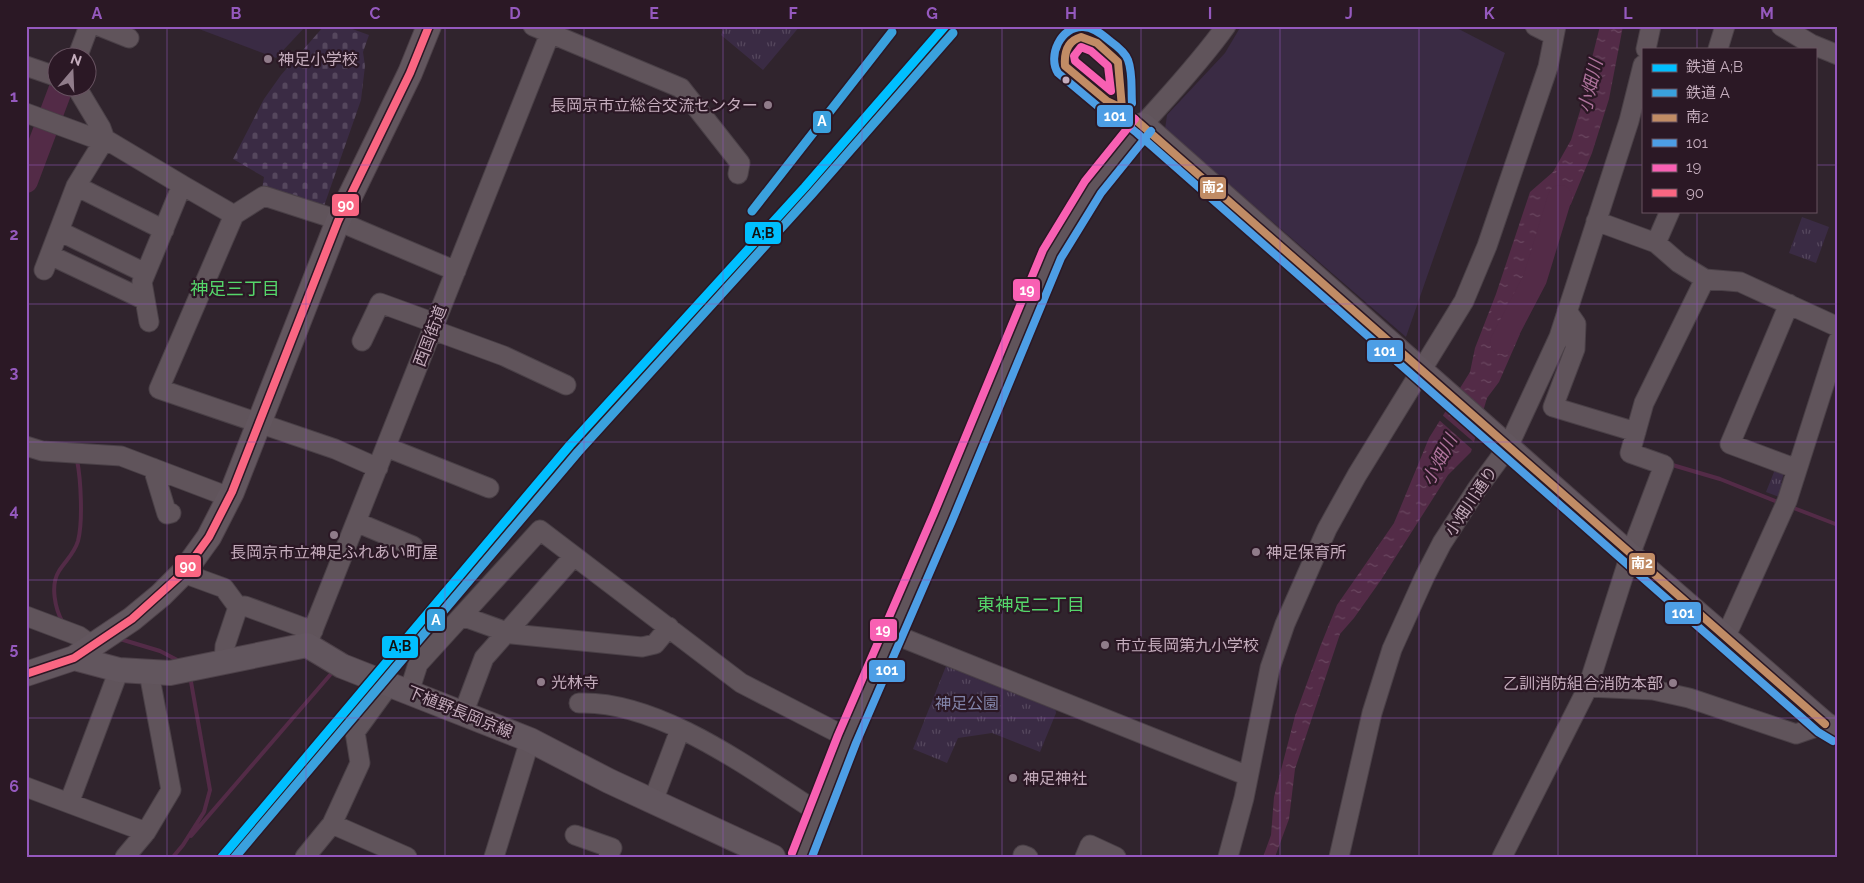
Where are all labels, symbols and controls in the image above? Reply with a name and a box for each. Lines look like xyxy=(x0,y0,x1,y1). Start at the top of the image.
text: A xyxy=(92,4,103,23)
text: B xyxy=(231,4,242,23)
text: C xyxy=(370,4,381,23)
text: D xyxy=(509,4,521,23)
text: E xyxy=(649,4,659,23)
text: F xyxy=(788,4,798,23)
text: G xyxy=(926,4,938,23)
text: H xyxy=(1065,4,1077,23)
text: I xyxy=(1208,4,1212,23)
text: J xyxy=(1345,4,1353,23)
text: K xyxy=(1484,4,1495,23)
text: L xyxy=(1623,4,1633,23)
text: M xyxy=(1760,4,1774,23)
north arrow xyxy=(48,48,98,98)
legend xyxy=(1642,48,1816,212)
text: N xyxy=(69,50,84,69)
place label: 神足小学校 xyxy=(278,50,358,69)
marker: 神足小学校 xyxy=(262,53,274,65)
water label: 小畑川 xyxy=(1574,55,1607,115)
text: 鉄道 A;B xyxy=(1686,58,1743,76)
unlabelled marker xyxy=(1061,75,1071,85)
text: 鉄道 A xyxy=(1686,84,1730,102)
text: 1 xyxy=(10,87,18,106)
place label: 長岡京市立総合交流センター xyxy=(550,96,758,115)
marker: 長岡京市立総合交流センター xyxy=(762,99,774,111)
line badge: 101 xyxy=(1096,104,1134,128)
text: 101 xyxy=(1104,108,1126,124)
text: 南2 xyxy=(1686,108,1709,126)
line badge: A xyxy=(812,110,832,134)
text: A xyxy=(817,113,827,129)
text: 101 xyxy=(1686,134,1709,152)
text: 19 xyxy=(1686,158,1701,176)
line badge: 南2 xyxy=(1199,176,1227,200)
text: 南2 xyxy=(1202,179,1224,195)
text: 90 xyxy=(1686,184,1704,202)
line badge: 90 xyxy=(331,193,360,217)
text: 90 xyxy=(338,197,354,213)
line badge: A;B xyxy=(744,221,782,245)
text: 2 xyxy=(9,225,19,244)
text: A;B xyxy=(752,225,775,241)
district label: 神足三丁目 xyxy=(190,278,280,299)
line badge: 19 xyxy=(1012,278,1041,302)
text: 19 xyxy=(1019,282,1035,298)
street label: 西国街道 xyxy=(410,303,450,369)
line badge: 101 xyxy=(1366,339,1404,363)
text: 101 xyxy=(1374,343,1396,359)
text: 3 xyxy=(10,363,19,382)
water label: 小畑川 xyxy=(1417,429,1462,489)
street label: 小畑川通り xyxy=(1441,463,1501,539)
text: 4 xyxy=(9,501,19,520)
marker: 長岡京市立神足ふれあい町屋 xyxy=(328,529,340,541)
place label: 長岡京市立神足ふれあい町屋 xyxy=(230,543,438,562)
place label: 神足保育所 xyxy=(1266,543,1346,562)
marker: 神足保育所 xyxy=(1250,546,1262,558)
line badge: 南2 xyxy=(1628,552,1656,576)
line badge: 90 xyxy=(174,554,202,578)
text: 南2 xyxy=(1631,555,1653,571)
text: 90 xyxy=(180,558,196,574)
district label: 東神足二丁目 xyxy=(977,594,1085,615)
line badge: 101 xyxy=(1664,601,1702,625)
text: 101 xyxy=(1672,605,1694,621)
line badge: A xyxy=(426,608,446,632)
text: A xyxy=(431,612,441,628)
line badge: 19 xyxy=(869,618,898,642)
text: 19 xyxy=(875,622,891,638)
line badge: A;B xyxy=(381,635,419,659)
place label: 市立長岡第九小学校 xyxy=(1115,636,1259,655)
text: A;B xyxy=(389,638,412,654)
text: 5 xyxy=(10,639,19,658)
marker: 市立長岡第九小学校 xyxy=(1099,639,1111,651)
line badge: 101 xyxy=(868,659,906,683)
text: 101 xyxy=(876,662,898,678)
place label: 光林寺 xyxy=(551,673,599,692)
place label: 乙訓消防組合消防本部 xyxy=(1503,674,1663,693)
marker: 光林寺 xyxy=(535,676,547,688)
marker: 乙訓消防組合消防本部 xyxy=(1667,677,1679,689)
street label: 下植野長岡京線 xyxy=(405,682,515,742)
park label: 神足公園 xyxy=(935,694,999,713)
place label: 神足神社 xyxy=(1023,769,1087,788)
marker: 神足神社 xyxy=(1007,772,1019,784)
text: 6 xyxy=(9,777,19,796)

